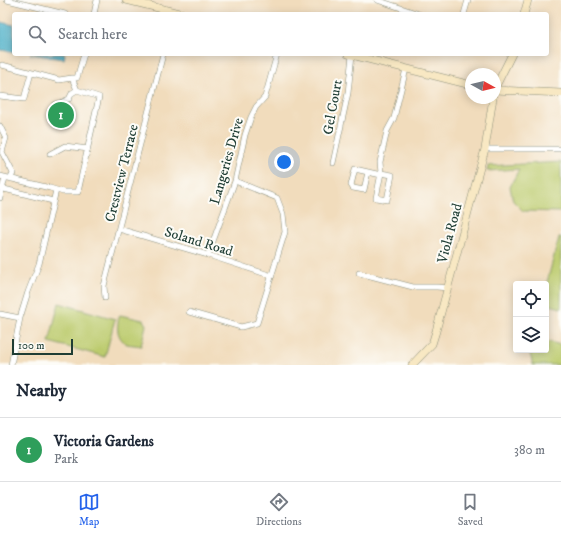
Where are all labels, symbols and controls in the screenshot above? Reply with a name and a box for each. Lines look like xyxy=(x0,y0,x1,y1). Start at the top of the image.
search box xyxy=(12,12,549,56)
icon: search xyxy=(26,23,48,45)
text: Search here xyxy=(58,25,127,44)
north arrow xyxy=(465,68,501,104)
street label: Gel Court xyxy=(319,78,347,136)
pin: 1 xyxy=(48,100,74,130)
street label: Langeries Drive xyxy=(206,116,248,207)
street label: Crestview Terrace xyxy=(101,122,143,224)
your location xyxy=(274,152,294,172)
street label: Viola Road xyxy=(433,201,467,266)
street label: Soland Road xyxy=(162,223,235,261)
map controls xyxy=(513,281,549,353)
button: locate xyxy=(513,281,549,317)
button: layers xyxy=(513,317,549,353)
scale bar xyxy=(12,337,73,356)
text: 100 m xyxy=(18,339,44,353)
text: Nearby xyxy=(16,380,66,402)
text: Victoria Gardens xyxy=(54,432,154,451)
text: 1 xyxy=(27,442,31,458)
text: 380 m xyxy=(514,442,545,458)
text: Park xyxy=(54,451,78,467)
tab: Map xyxy=(78,491,100,529)
tab: Directions xyxy=(256,491,302,529)
tab: Saved xyxy=(458,491,483,529)

